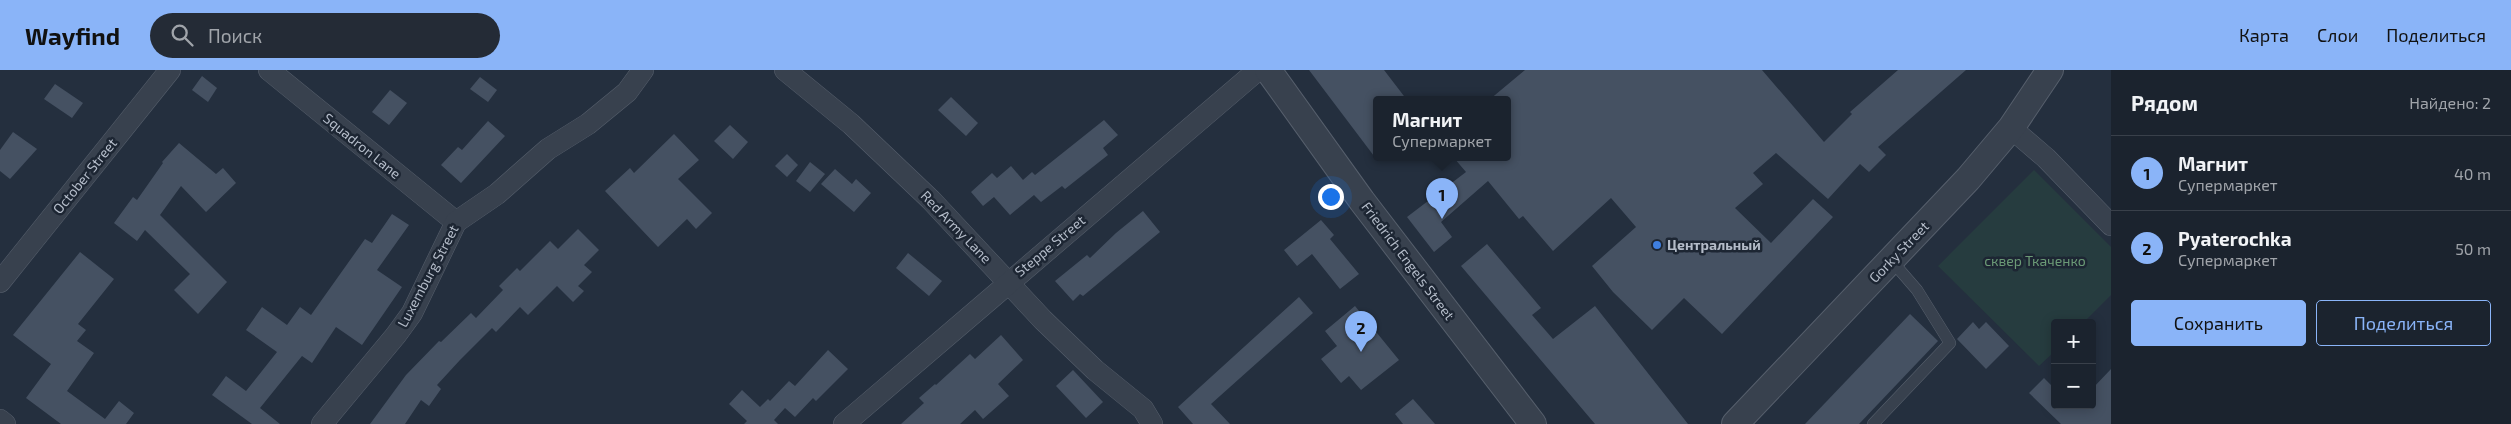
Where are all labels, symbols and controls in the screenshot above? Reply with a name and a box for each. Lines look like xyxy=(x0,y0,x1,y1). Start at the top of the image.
search box xyxy=(150,13,500,58)
text: Wayfind xyxy=(25,21,120,50)
icon: search xyxy=(168,21,196,49)
text: Поиск xyxy=(208,24,262,47)
text: Карта xyxy=(2239,24,2289,46)
text: Слои xyxy=(2317,24,2358,46)
text: Поделиться xyxy=(2386,24,2486,46)
text: Рядом xyxy=(2131,90,2198,115)
text: Найдено: 2 xyxy=(2409,93,2491,112)
popup xyxy=(1373,96,1511,161)
text: Магнит xyxy=(1392,108,1462,131)
street label: Squadron Lane xyxy=(320,109,404,182)
text: Супермаркет xyxy=(1392,131,1492,150)
street label: October Street xyxy=(49,134,120,217)
text: Магнит xyxy=(2178,152,2248,175)
text: 1 xyxy=(2144,164,2150,183)
text: 40 m xyxy=(2454,164,2491,183)
text: Супермаркет xyxy=(2178,175,2277,194)
pin: 1 xyxy=(1426,178,1458,219)
your location xyxy=(1318,184,1344,210)
street label: Red Army Lane xyxy=(918,187,995,266)
street label: Friedrich Engels Street xyxy=(1358,198,1458,323)
street label: Steppe Street xyxy=(1011,211,1088,280)
street label: Gorky Street xyxy=(1865,217,1932,286)
street label: Luxemburg Street xyxy=(393,222,462,330)
text: Pyaterochka xyxy=(2178,227,2291,250)
place label: Центральный xyxy=(1667,236,1761,253)
marker: Центральный xyxy=(1651,239,1663,251)
text: 2 xyxy=(2142,239,2152,258)
text: 50 m xyxy=(2455,239,2491,258)
text: Супермаркет xyxy=(2178,250,2277,269)
park label: сквер Ткаченко xyxy=(1984,252,2086,269)
button: Сохранить xyxy=(2131,300,2306,346)
button: Поделиться xyxy=(2316,300,2491,346)
pin: 2 xyxy=(1345,311,1377,352)
map controls xyxy=(2051,319,2096,409)
button: + xyxy=(2051,319,2096,364)
button: − xyxy=(2051,364,2096,409)

